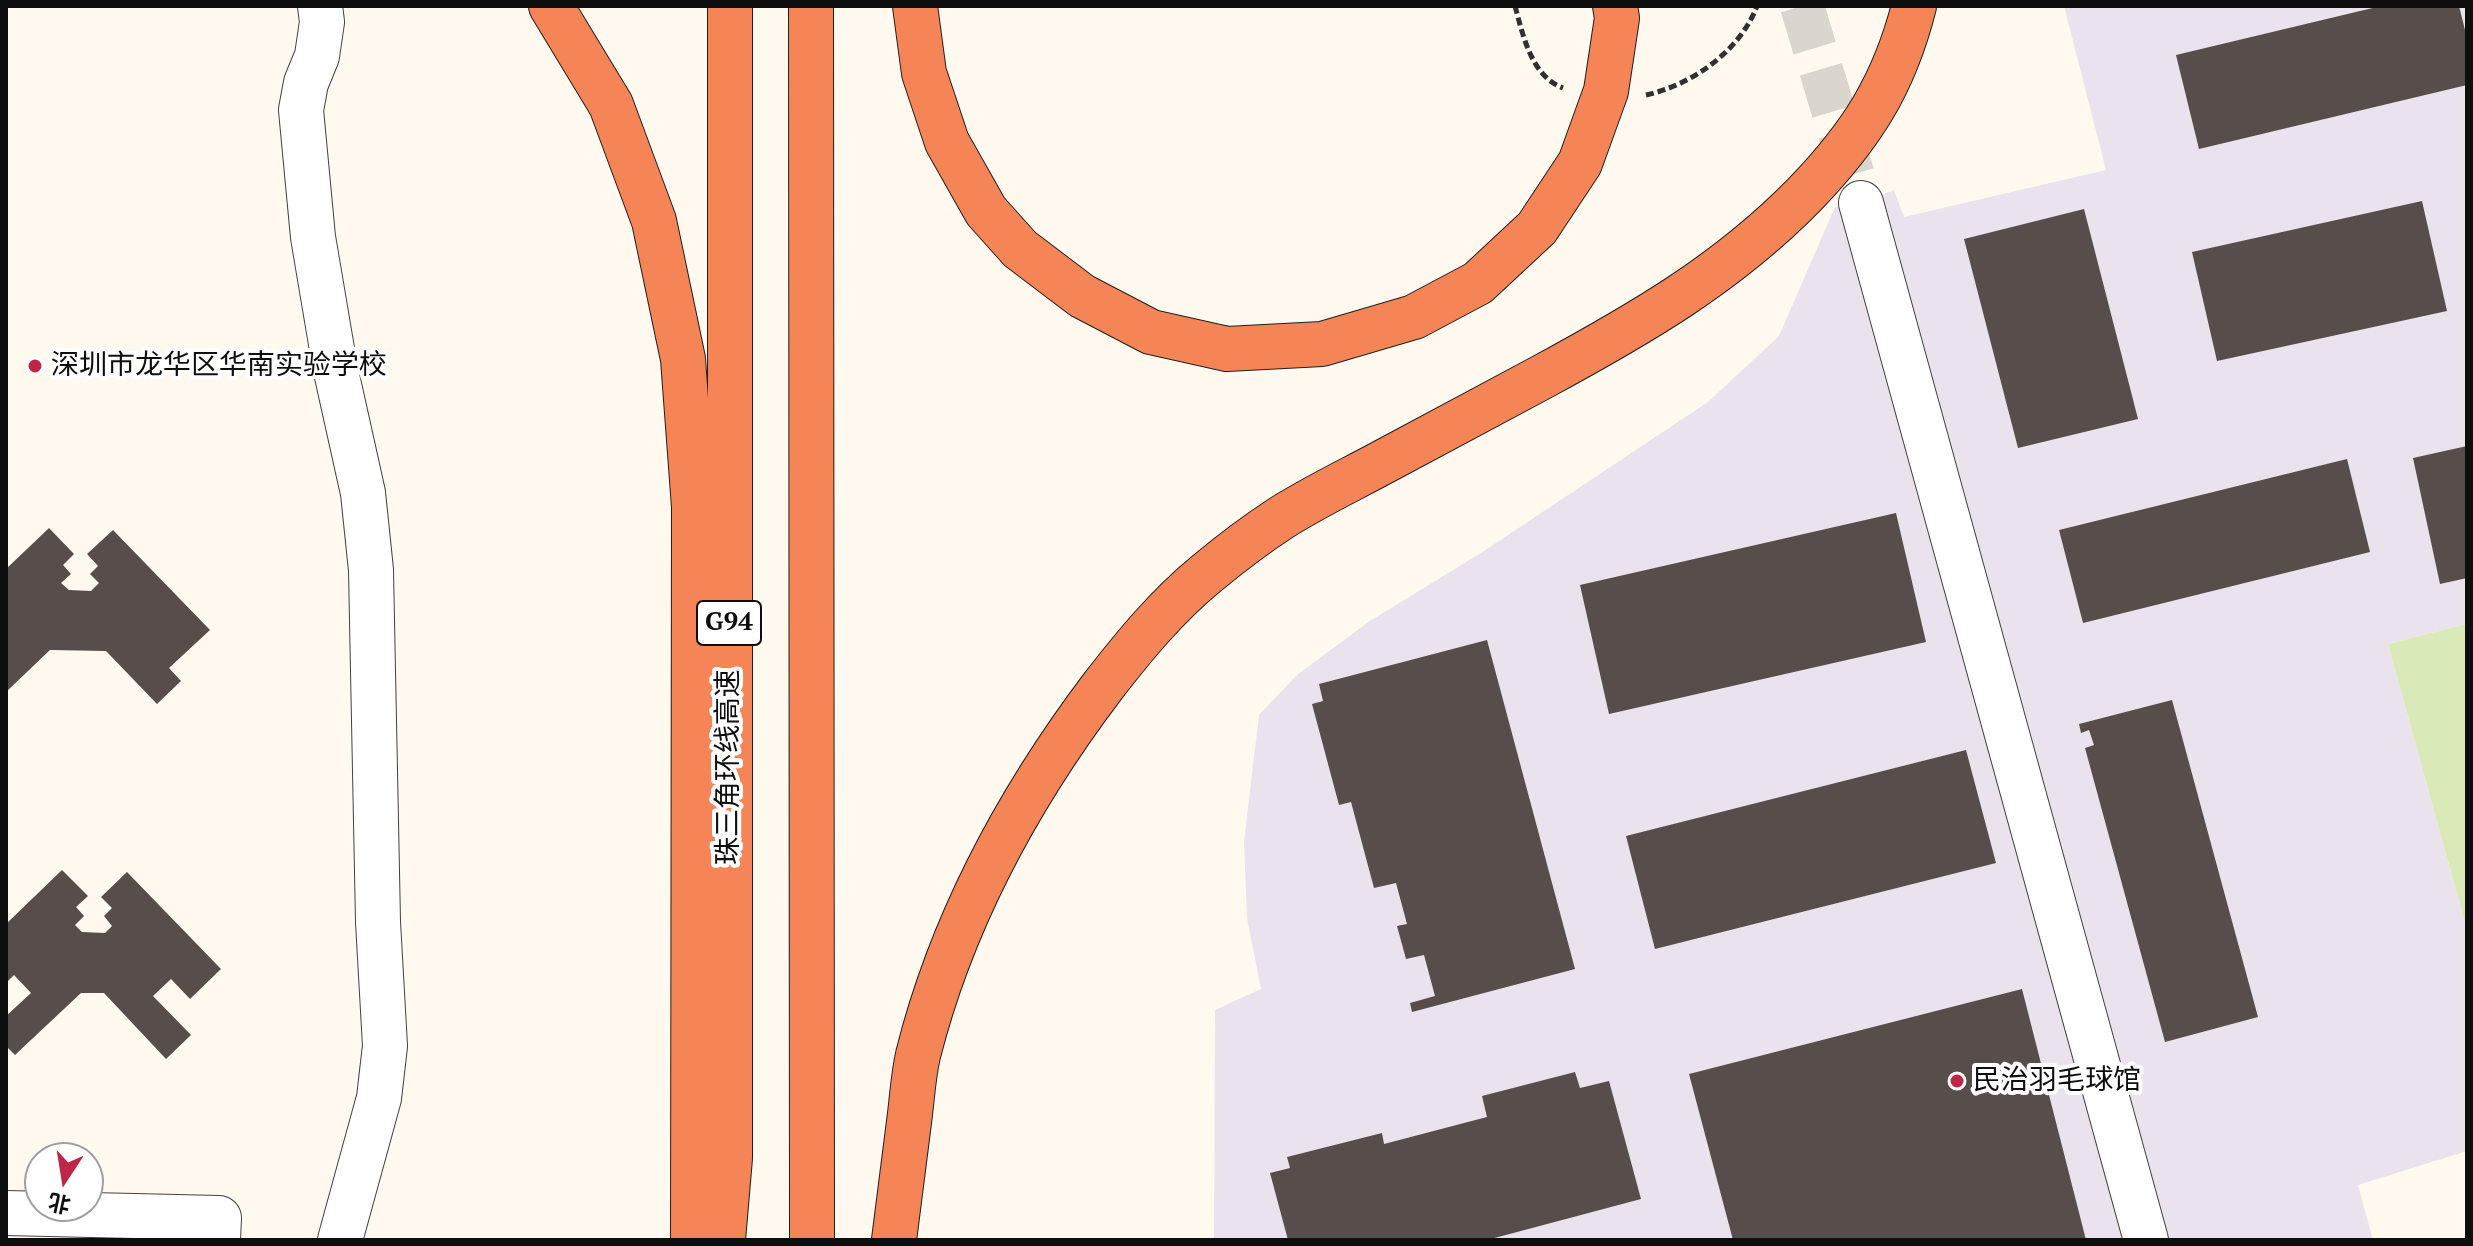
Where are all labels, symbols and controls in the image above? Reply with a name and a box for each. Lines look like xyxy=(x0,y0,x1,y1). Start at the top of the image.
place label: 深圳市龙华区华南实验学校 xyxy=(51,349,387,383)
marker: 深圳市龙华区华南实验学校 xyxy=(26,357,44,375)
road number: G94 xyxy=(697,601,761,645)
street label: 珠三角环线高速 xyxy=(712,669,746,865)
place label: 民治羽毛球馆 xyxy=(1973,1064,2141,1098)
marker: 民治羽毛球馆 xyxy=(1948,1072,1966,1090)
north arrow xyxy=(24,1142,104,1222)
text: 北 xyxy=(46,1188,73,1220)

